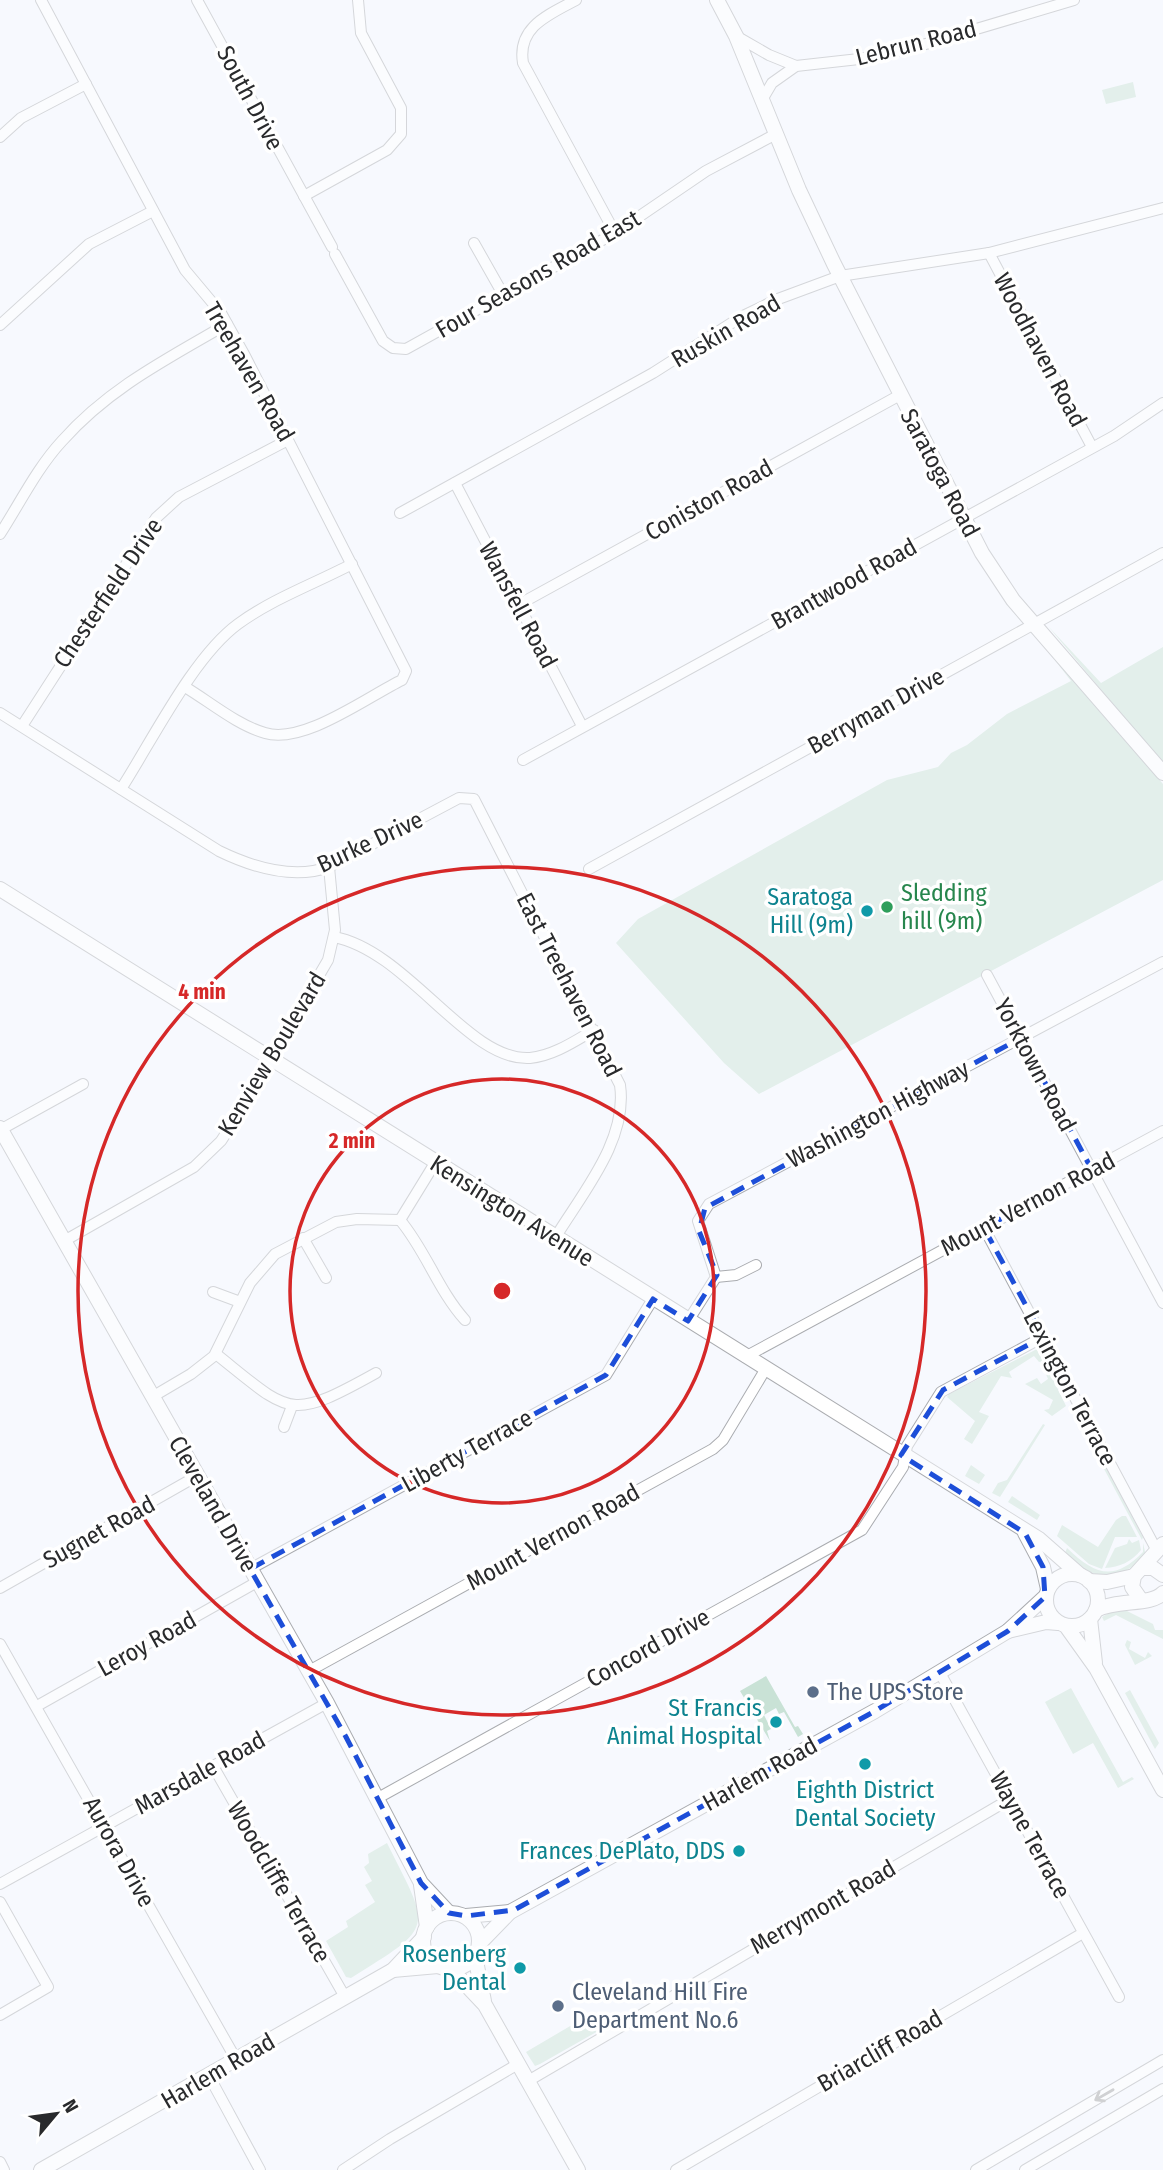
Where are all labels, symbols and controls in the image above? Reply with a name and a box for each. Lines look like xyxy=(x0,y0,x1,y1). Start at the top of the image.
street label: Lebrun Road xyxy=(853,14,979,72)
street label: South Drive xyxy=(211,41,289,155)
street label: Four Seasons Road East xyxy=(431,204,645,344)
street label: Woodhaven Road xyxy=(988,268,1092,432)
street label: Ruskin Road xyxy=(667,289,785,373)
street label: Treehaven Road xyxy=(198,297,300,447)
street label: Saratoga Road xyxy=(895,404,985,542)
street label: Coniston Road xyxy=(640,453,778,547)
street label: Chesterfield Drive xyxy=(48,513,168,673)
street label: Brantwood Road xyxy=(766,532,922,636)
street label: Wansfell Road xyxy=(473,537,563,673)
street label: Berryman Drive xyxy=(803,662,949,760)
street label: Burke Drive xyxy=(313,805,427,879)
place label: Sledding hill (9m) xyxy=(901,879,987,935)
place label: Saratoga Hill (9m) xyxy=(767,883,853,939)
street label: East Treehaven Road xyxy=(511,888,627,1082)
marker: Sledding hill (9m) xyxy=(879,899,895,915)
marker: Saratoga Hill (9m) xyxy=(859,903,875,919)
street label: Kenview Boulevard xyxy=(212,967,332,1141)
text: 4 min xyxy=(178,979,226,1005)
street label: Yorktown Road xyxy=(988,994,1082,1136)
street label: Washington Highway xyxy=(782,1054,974,1174)
text: 2 min xyxy=(328,1128,375,1154)
street label: Mount Vernon Road xyxy=(936,1146,1120,1262)
street label: Kensington Avenue xyxy=(425,1149,599,1273)
centre of rings xyxy=(490,1279,514,1303)
street label: Lexington Terrace xyxy=(1017,1306,1123,1470)
street label: Liberty Terrace xyxy=(397,1404,537,1498)
street label: Cleveland Drive xyxy=(163,1431,263,1577)
street label: Mount Vernon Road xyxy=(462,1478,644,1596)
street label: Sugnet Road xyxy=(38,1490,160,1574)
street label: Concord Drive xyxy=(582,1603,714,1693)
street label: Leroy Road xyxy=(93,1606,201,1682)
place label: The UPS Store xyxy=(827,1678,964,1706)
marker: The UPS Store xyxy=(805,1684,821,1700)
place label: St Francis Animal Hospital xyxy=(607,1694,762,1750)
marker: St Francis Animal Hospital xyxy=(768,1714,784,1730)
street label: Marsdale Road xyxy=(130,1726,270,1820)
street label: Harlem Road xyxy=(698,1731,822,1817)
marker: Eighth District Dental Society xyxy=(857,1756,873,1772)
street label: Wayne Terrace xyxy=(984,1767,1076,1903)
place label: Eighth District Dental Society xyxy=(795,1776,936,1832)
street label: Aurora Drive xyxy=(77,1792,161,1912)
street label: Woodcliffe Terrace xyxy=(221,1796,337,1968)
place label: Frances DePlato, DDS xyxy=(519,1837,725,1865)
marker: Frances DePlato, DDS xyxy=(731,1843,747,1859)
street label: Merrymont Road xyxy=(745,1854,901,1960)
place label: Rosenberg Dental xyxy=(402,1940,507,1996)
marker: Rosenberg Dental xyxy=(512,1960,528,1976)
place label: Cleveland Hill Fire Department No.6 xyxy=(572,1978,748,2034)
marker: Cleveland Hill Fire Department No.6 xyxy=(550,1998,566,2014)
street label: Briarcliff Road xyxy=(812,2004,948,2098)
street label: Harlem Road xyxy=(156,2027,280,2115)
north arrow xyxy=(21,2079,91,2149)
one-way arrow xyxy=(1095,2088,1115,2102)
text: N xyxy=(58,2095,83,2117)

